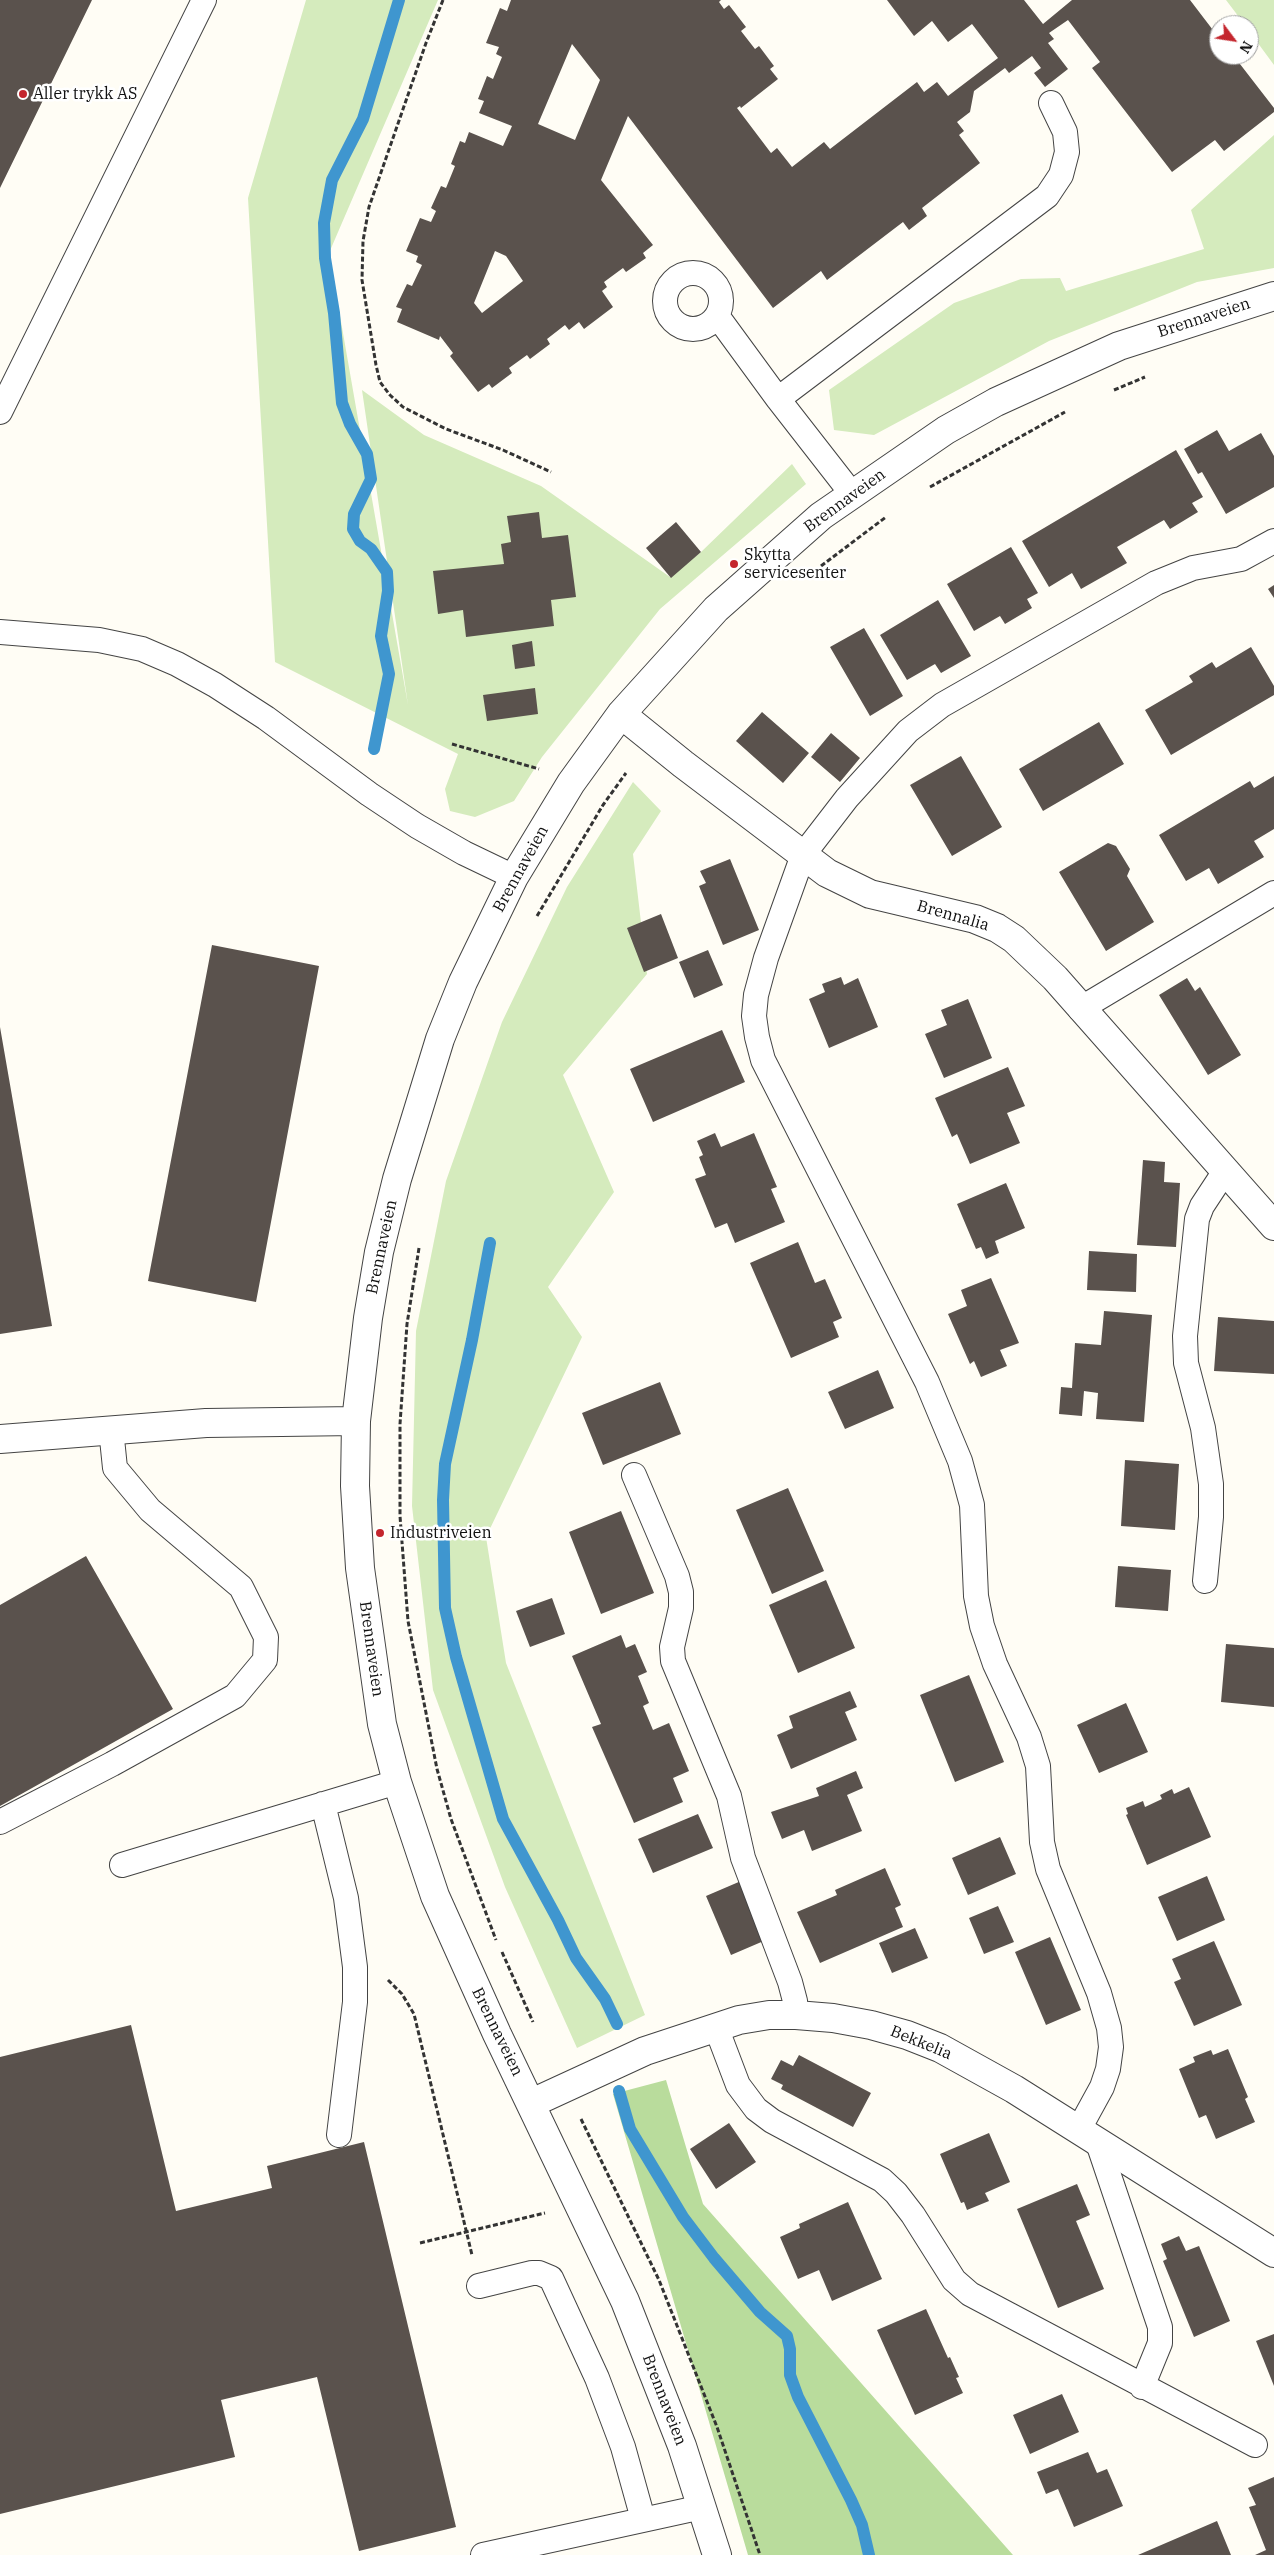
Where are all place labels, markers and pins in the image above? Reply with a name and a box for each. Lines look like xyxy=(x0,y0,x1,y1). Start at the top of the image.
place label: Aller trykk AS xyxy=(33,84,137,104)
marker: Aller trykk AS xyxy=(17,88,29,100)
place label: Skytta servicesenter xyxy=(744,545,846,583)
marker: Skytta servicesenter xyxy=(728,558,740,570)
place label: Industriveien xyxy=(390,1523,492,1543)
marker: Industriveien xyxy=(374,1527,386,1539)

